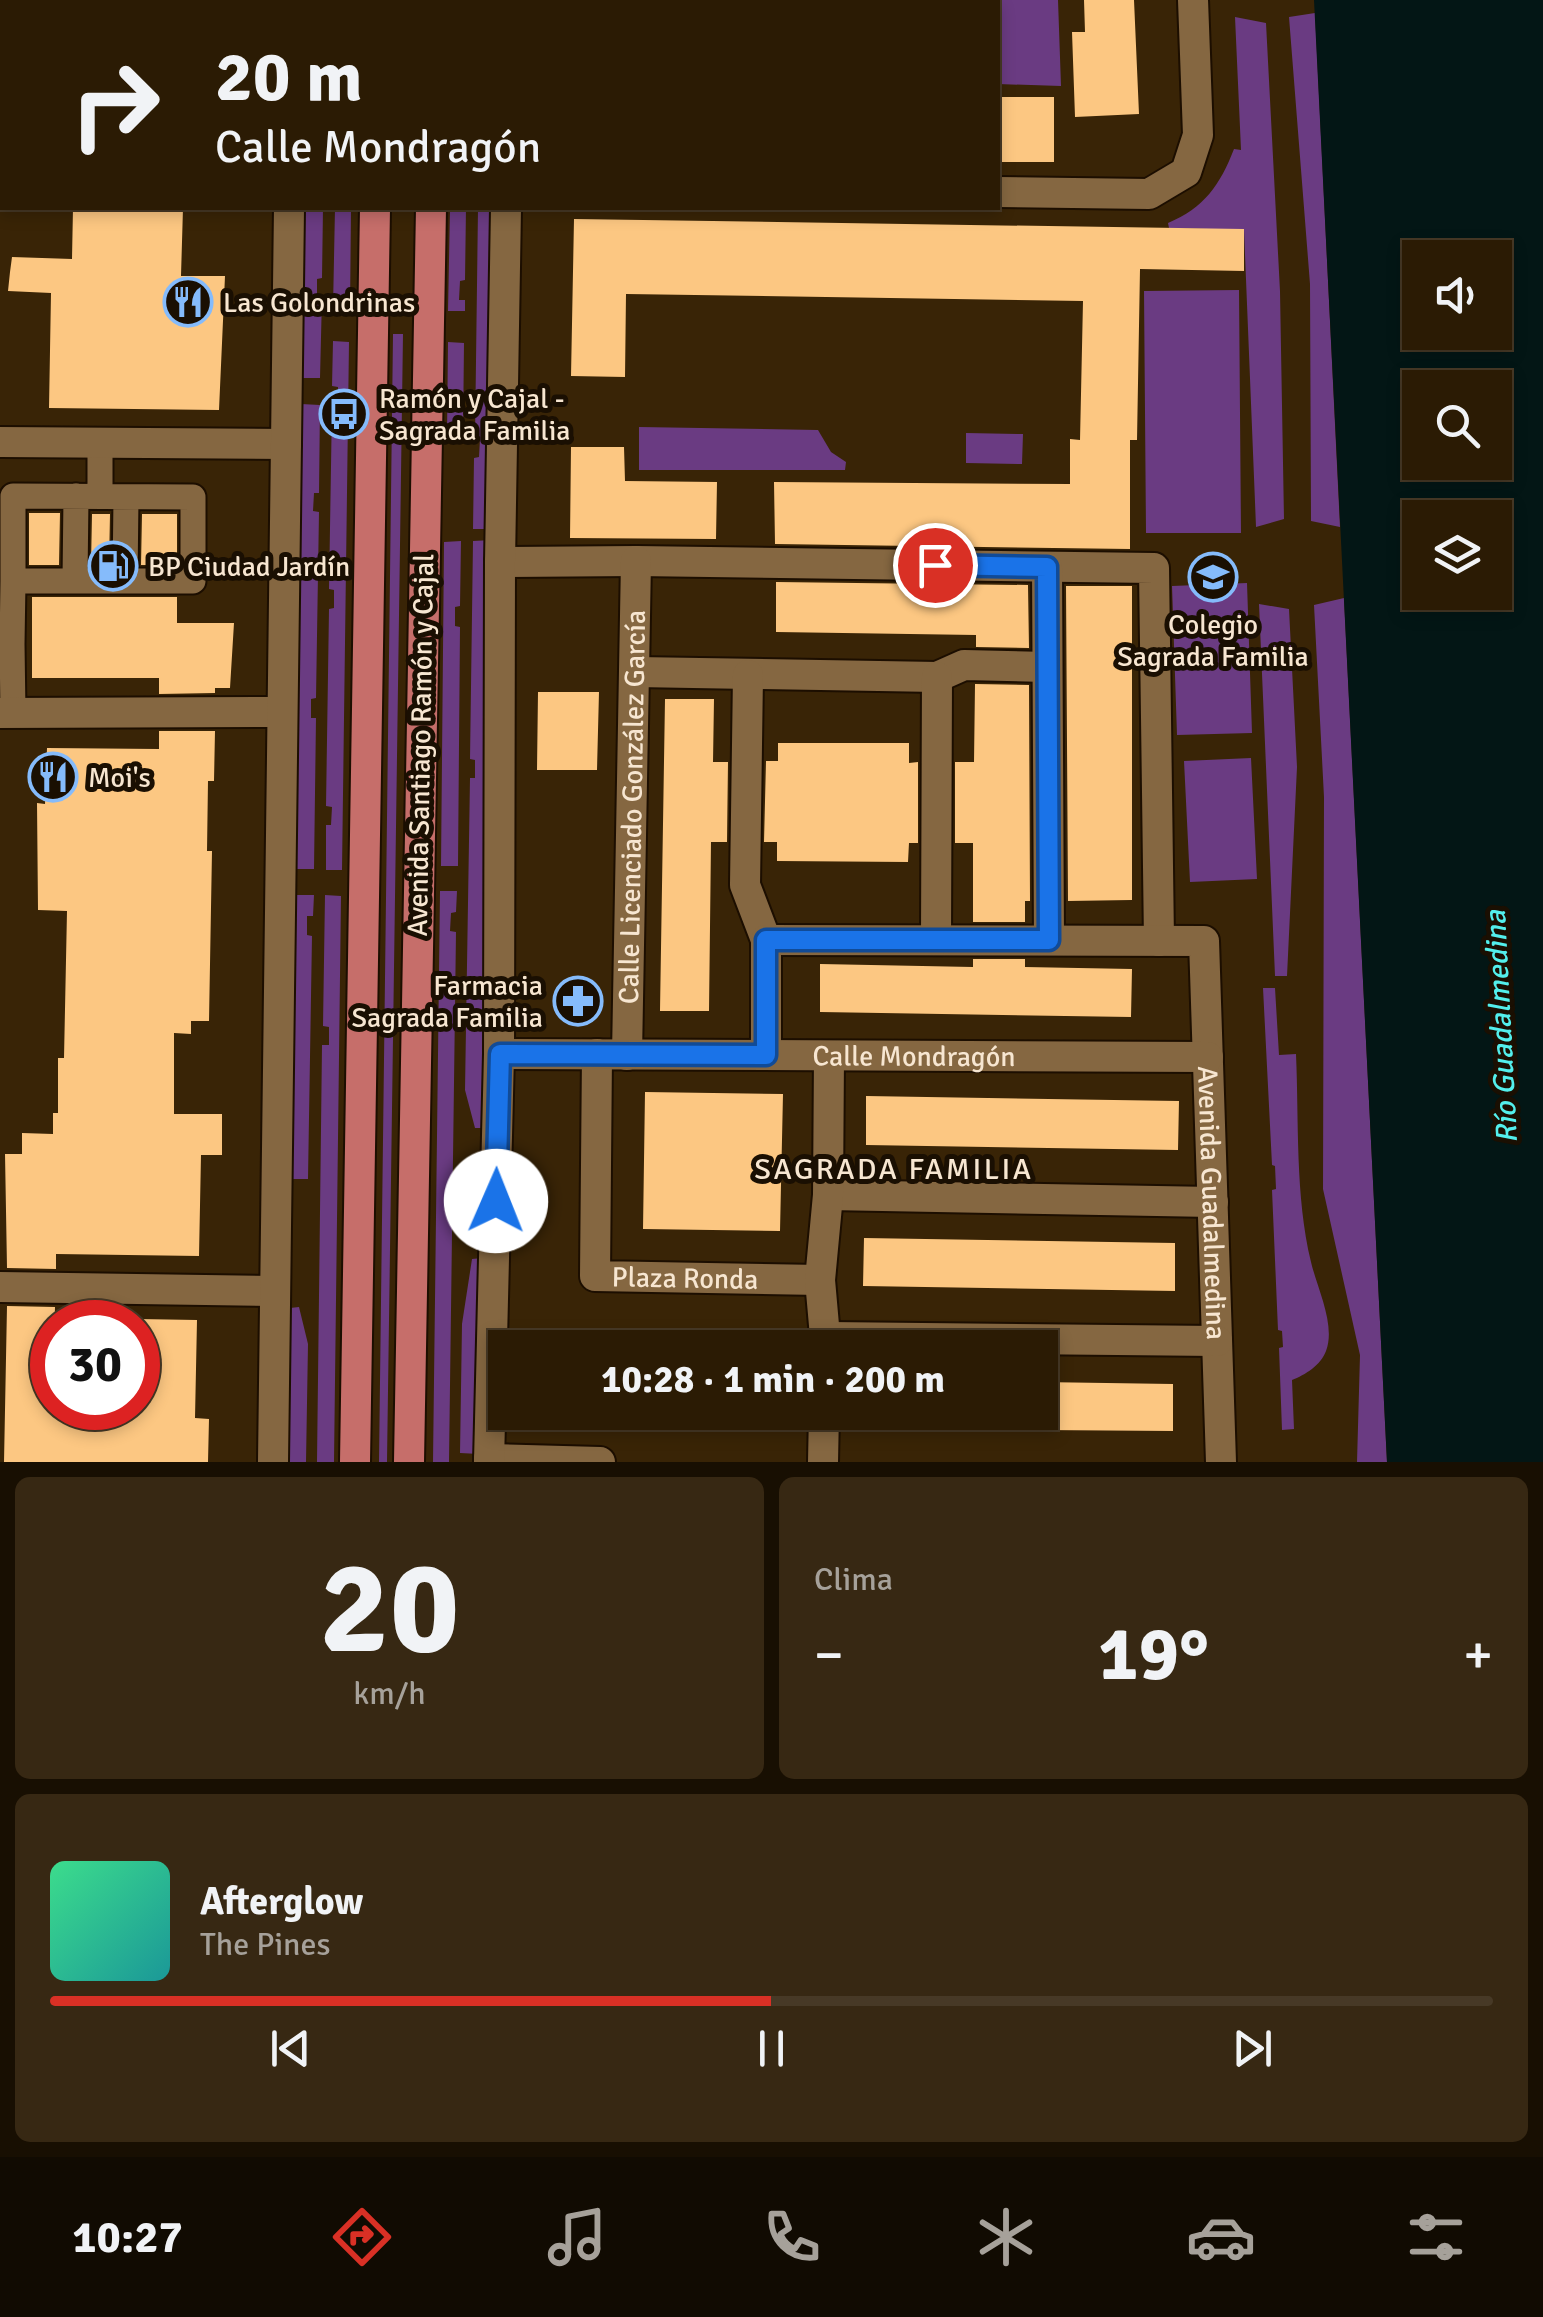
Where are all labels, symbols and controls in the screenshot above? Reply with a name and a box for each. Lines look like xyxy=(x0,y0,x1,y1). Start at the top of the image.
text: 20 m xyxy=(215,34,363,120)
icon: right xyxy=(50,40,180,170)
text: Calle Mondragón xyxy=(215,120,541,175)
map controls xyxy=(1402,240,1512,610)
button: sound xyxy=(1402,240,1512,350)
restaurant icon: Las Golondrinas xyxy=(162,276,214,328)
place label: Las Golondrinas xyxy=(223,286,415,320)
button: search xyxy=(1402,370,1512,480)
place label: Ramón y Cajal - Sagrada Familia xyxy=(379,382,570,448)
bus stop icon: Ramón y Cajal - Sagrada Familia xyxy=(318,388,370,440)
button: layers xyxy=(1402,500,1512,610)
pin xyxy=(893,523,978,608)
icon: arrive xyxy=(908,538,963,593)
fuel station icon: BP Ciudad Jardín xyxy=(87,540,139,592)
place label: BP Ciudad Jardín xyxy=(148,550,350,584)
school or university icon: Colegio Sagrada Familia xyxy=(1187,551,1239,603)
street label: Avenida Santiago Ramón y Cajal xyxy=(401,553,441,937)
place label: Colegio Sagrada Familia xyxy=(1117,608,1309,674)
street label: Calle Licenciado González García xyxy=(612,610,653,1004)
restaurant icon: Moi's xyxy=(27,751,79,803)
place label: Moi's xyxy=(88,761,151,795)
water label: Río Guadalmedina xyxy=(1477,909,1526,1145)
place label: Farmacia Sagrada Familia xyxy=(352,969,543,1035)
pharmacy icon: Farmacia Sagrada Familia xyxy=(552,975,604,1027)
street label: Calle Mondragón xyxy=(812,1039,1016,1074)
street label: Avenida Guadalmedina xyxy=(1190,1065,1233,1340)
position arrow xyxy=(444,1149,548,1253)
district label: SAGRADA FAMILIA xyxy=(754,1151,1034,1188)
street label: Plaza Ronda xyxy=(611,1260,759,1297)
speed limit sign: 30 xyxy=(30,1300,160,1430)
text: 10:28 · 1 min · 200 m xyxy=(601,1356,945,1403)
text: 20 xyxy=(319,1529,460,1689)
text: Clima xyxy=(814,1560,893,1599)
text: 19° xyxy=(1098,1608,1209,1701)
text: − xyxy=(814,1621,844,1689)
text: + xyxy=(1463,1621,1493,1689)
text: km/h xyxy=(353,1674,426,1713)
text: Afterglow xyxy=(200,1878,363,1925)
text: The Pines xyxy=(200,1925,331,1964)
icon: previous xyxy=(263,2021,318,2076)
icon: pause xyxy=(744,2021,799,2076)
icon: next xyxy=(1225,2021,1280,2076)
icon: directions xyxy=(327,2202,397,2272)
icon: music xyxy=(542,2202,612,2272)
icon: phone xyxy=(757,2202,827,2272)
icon: climate xyxy=(971,2202,1041,2272)
icon: car xyxy=(1186,2202,1256,2272)
icon: filters xyxy=(1401,2202,1471,2272)
text: 10:27 xyxy=(72,2210,183,2265)

